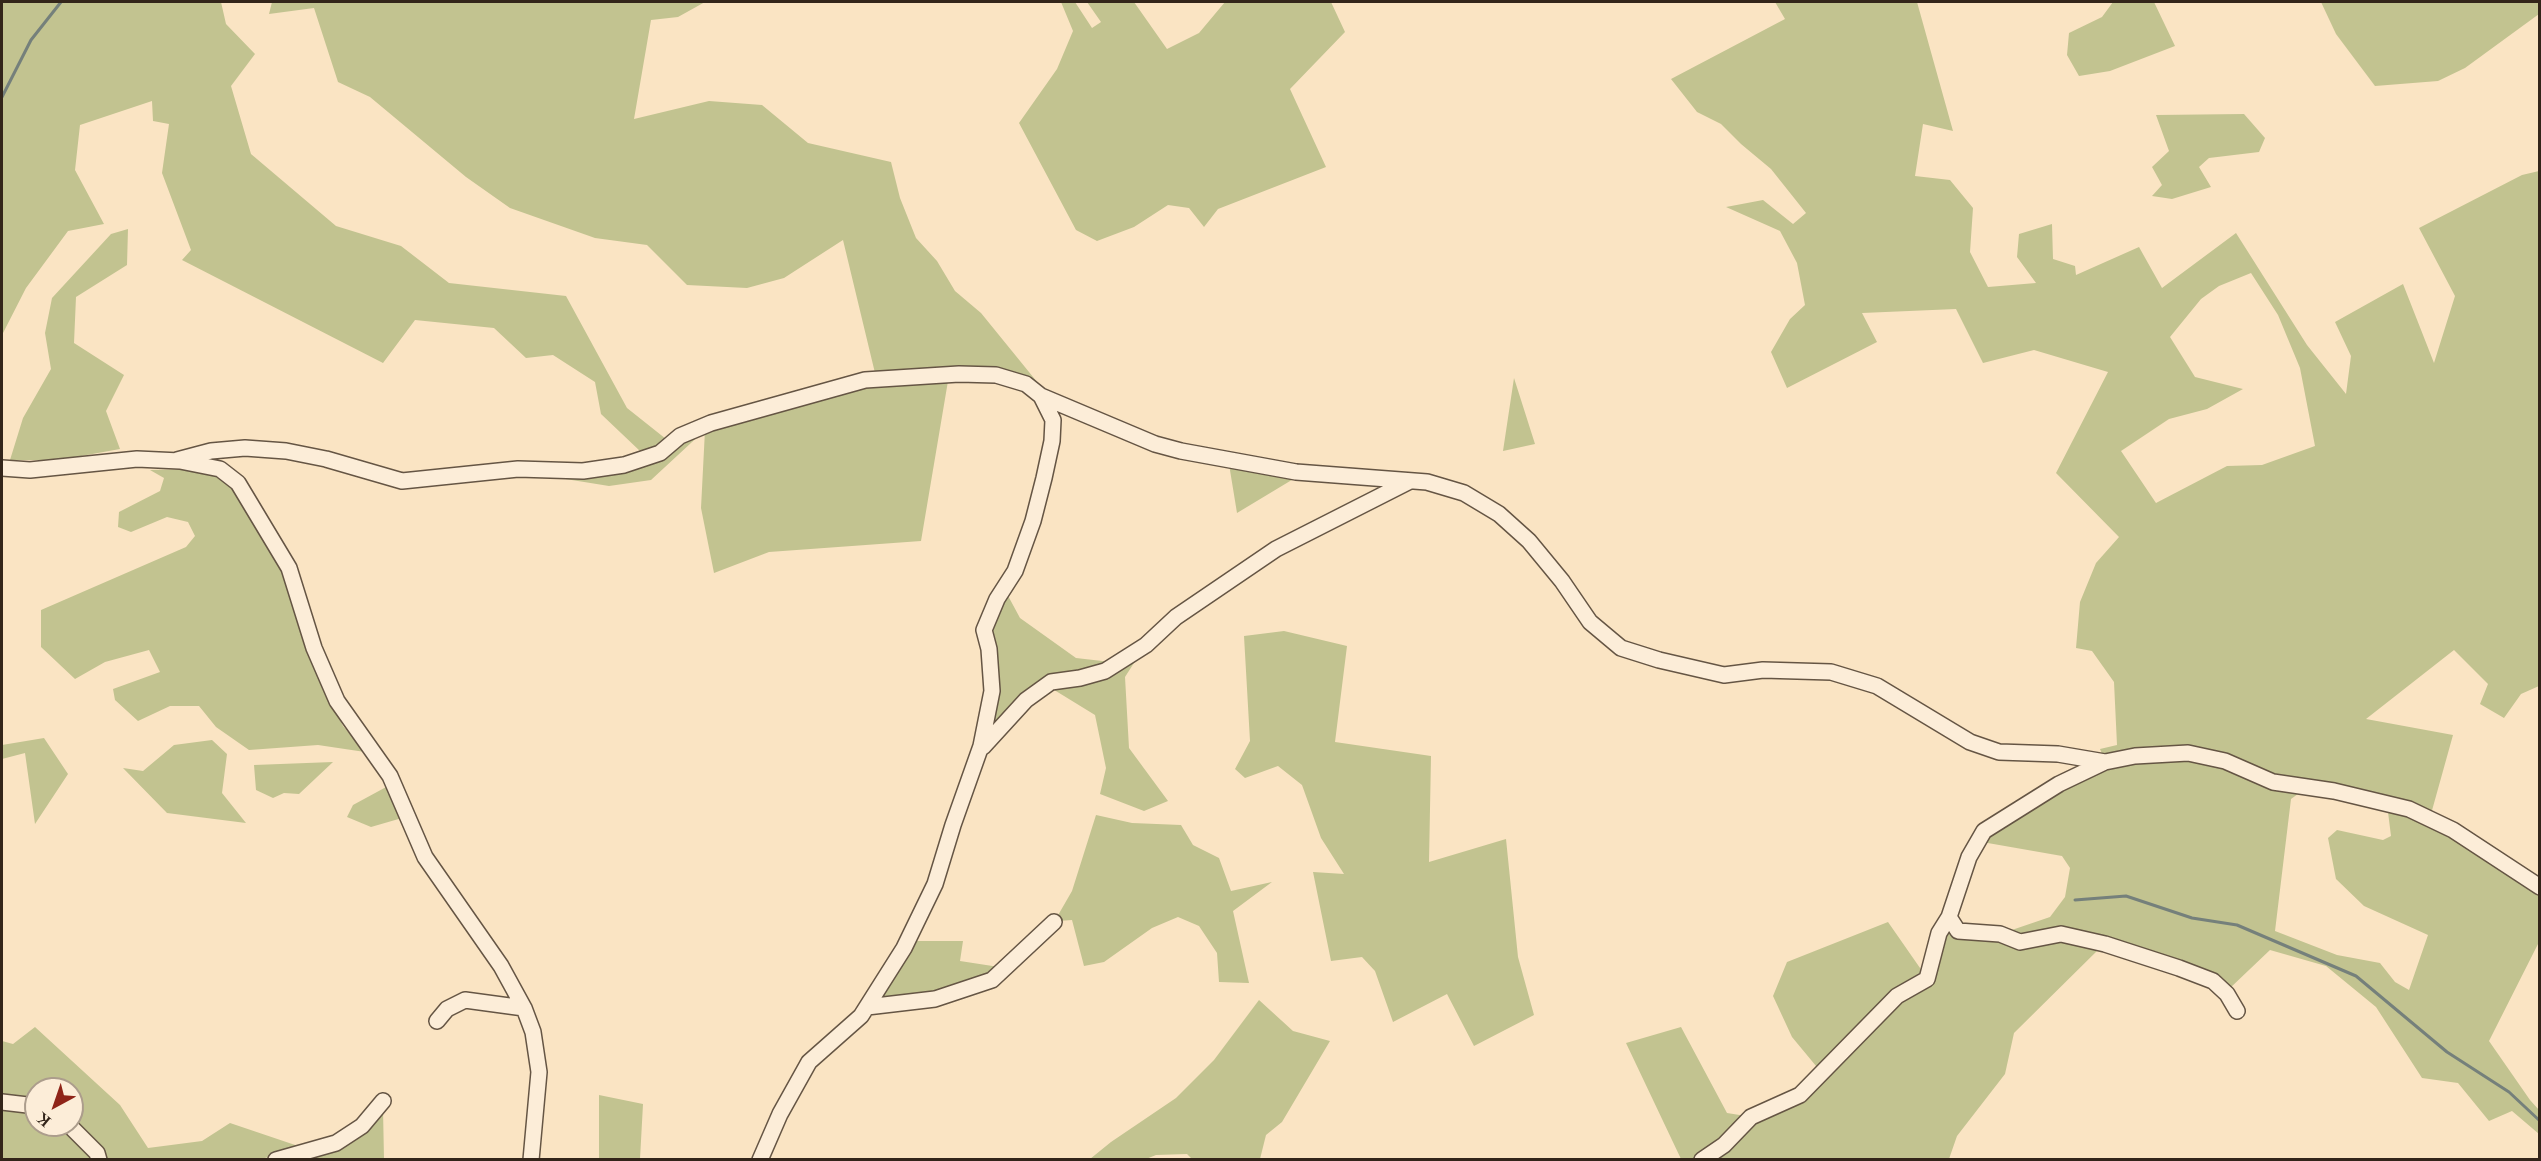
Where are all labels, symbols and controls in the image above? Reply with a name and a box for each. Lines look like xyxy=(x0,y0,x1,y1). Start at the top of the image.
north arrow xyxy=(24,1077,84,1137)
text: K xyxy=(32,1107,56,1132)

